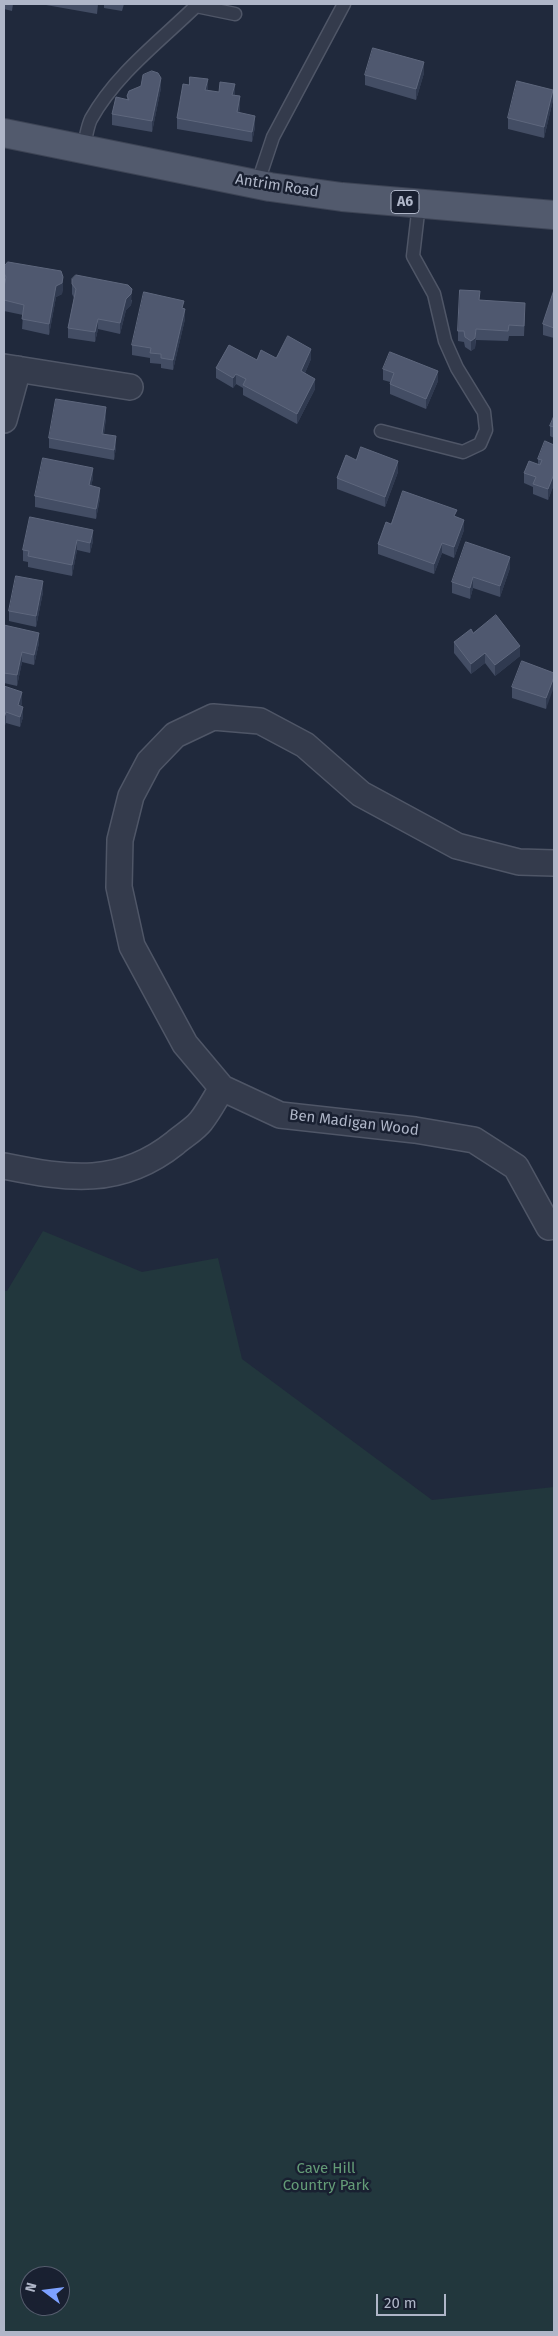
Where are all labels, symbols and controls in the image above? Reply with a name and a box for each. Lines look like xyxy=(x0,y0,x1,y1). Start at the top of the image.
street label: Antrim Road xyxy=(234,171,320,201)
road number: A6 xyxy=(391,190,419,213)
street label: Ben Madigan Wood xyxy=(288,1106,420,1140)
park label: Cave Hill Country Park xyxy=(283,2160,369,2195)
north arrow xyxy=(20,2266,70,2316)
text: N xyxy=(22,2281,40,2294)
scale bar xyxy=(378,2284,448,2316)
text: 20 m xyxy=(384,2294,417,2312)

